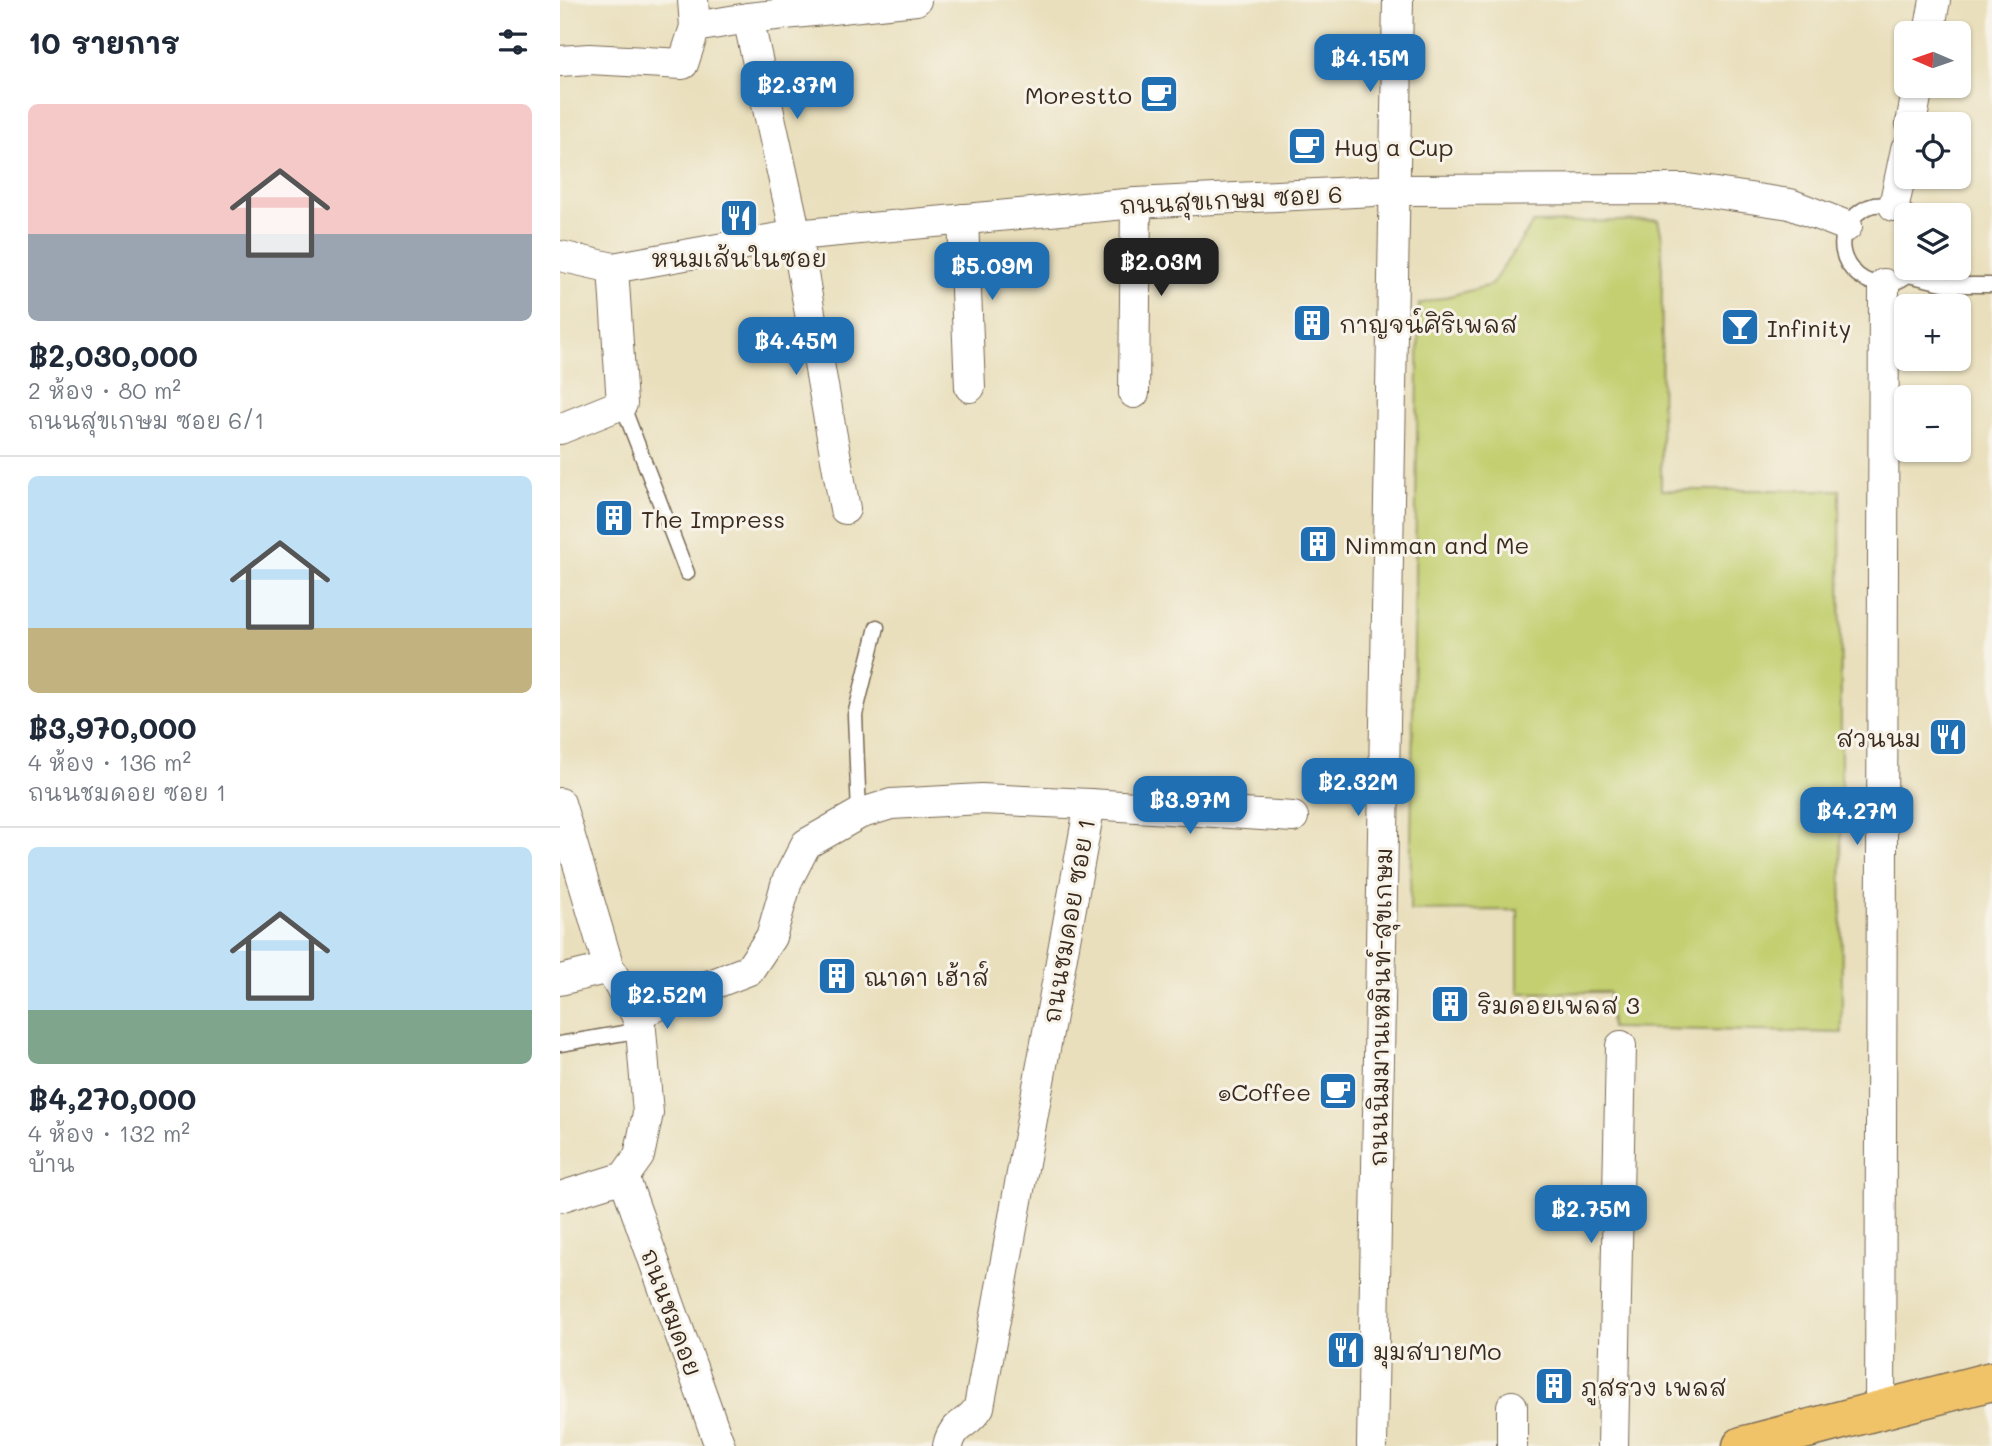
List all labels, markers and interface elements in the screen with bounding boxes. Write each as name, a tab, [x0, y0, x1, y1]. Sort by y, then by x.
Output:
north arrow	[1894, 21, 1970, 98]
map controls	[1894, 21, 1971, 462]
text: 10 รายการ	[28, 22, 180, 62]
icon: filters	[494, 23, 532, 61]
pin: ฿4.15M	[1313, 34, 1427, 94]
text: ฿4.15M	[1330, 42, 1410, 72]
pin: ฿2.37M	[740, 61, 854, 121]
text: ฿2.37M	[757, 69, 837, 99]
cafe icon: Morestto	[1138, 73, 1180, 115]
place label: Morestto	[1025, 79, 1132, 110]
button: locate	[1894, 112, 1971, 189]
cafe icon: Hug a Cup	[1286, 125, 1328, 167]
place label: Hug a Cup	[1334, 131, 1454, 162]
icon: home	[217, 150, 343, 276]
street label: ถนนสุขเกษม ซอย 6	[1119, 178, 1344, 223]
restaurant icon: หนมเส้นในซอย	[718, 197, 760, 239]
button: layers	[1894, 203, 1971, 280]
pin: ฿2.03M	[1104, 238, 1218, 298]
place label: หนมเส้นในซอย	[651, 242, 827, 273]
pin: ฿5.09M	[935, 243, 1049, 302]
text: ฿2.03M	[1120, 246, 1202, 276]
text: ฿5.09M	[950, 250, 1034, 280]
button: +	[1894, 294, 1971, 371]
building icon: กาญจน์ศิริเพลส	[1291, 302, 1333, 344]
bar icon: Infinity	[1719, 306, 1761, 348]
place label: กาญจน์ศิริเพลส	[1339, 307, 1517, 339]
place label: Infinity	[1767, 312, 1851, 343]
pin: ฿4.45M	[739, 318, 853, 377]
text: ฿4.45M	[754, 325, 838, 355]
text: ฿2,030,000	[28, 335, 198, 375]
text: 2 ห้อง · 80 m²	[28, 375, 181, 405]
button: −	[1894, 385, 1971, 462]
text: ถนนสุขเกษม ซอย 6/1	[28, 405, 265, 435]
building icon: The Impress	[593, 497, 635, 539]
place label: The Impress	[641, 503, 785, 534]
icon: home	[217, 522, 343, 648]
building icon: Nimman and Me	[1297, 523, 1339, 565]
place label: Nimman and Me	[1345, 529, 1529, 560]
text: ฿3,970,000	[28, 707, 197, 747]
restaurant icon: สวนนม	[1927, 716, 1969, 758]
place label: สวนนม	[1836, 722, 1921, 753]
text: 4 ห้อง · 136 m²	[28, 747, 191, 777]
pin: ฿2.32M	[1301, 758, 1415, 818]
text: ฿2.32M	[1318, 766, 1398, 796]
pin: ฿3.97M	[1133, 776, 1247, 836]
text: ถนนชมดอย ซอย 1	[28, 777, 226, 807]
text: ฿3.97M	[1149, 784, 1231, 814]
pin: ฿4.27M	[1800, 788, 1914, 847]
text: ฿4.27M	[1816, 795, 1898, 825]
street label: ถนนชมดอย ซอย 1	[1035, 816, 1101, 1026]
street label: ถนนนิมมานเหมินท์-สุขเกษม	[1361, 847, 1401, 1167]
icon: home	[217, 893, 343, 1019]
building icon: ณาดา เฮ้าส์	[816, 955, 858, 997]
place label: ณาดา เฮ้าส์	[864, 960, 989, 992]
pin: ฿2.52M	[610, 972, 724, 1031]
text: ฿2.52M	[627, 979, 707, 1009]
building icon: ริมดอยเพลส 3	[1429, 983, 1471, 1025]
place label: ริมดอยเพลส 3	[1477, 989, 1640, 1020]
cafe icon: ๑Coffee	[1317, 1070, 1359, 1112]
place label: ๑Coffee	[1218, 1076, 1311, 1107]
text: ฿4,270,000	[28, 1078, 196, 1118]
text: 4 ห้อง · 132 m²	[28, 1118, 190, 1148]
text: บ้าน	[28, 1148, 75, 1178]
pin: ฿2.75M	[1534, 1186, 1648, 1245]
text: ฿2.75M	[1551, 1193, 1631, 1223]
street label: ถนนชมดอย	[635, 1244, 709, 1380]
restaurant icon: มุมสบายMo	[1325, 1329, 1367, 1371]
place label: มุมสบายMo	[1373, 1335, 1502, 1369]
building icon: ภูสรวง เพลส	[1533, 1365, 1575, 1407]
place label: ภูสรวง เพลส	[1581, 1371, 1726, 1406]

